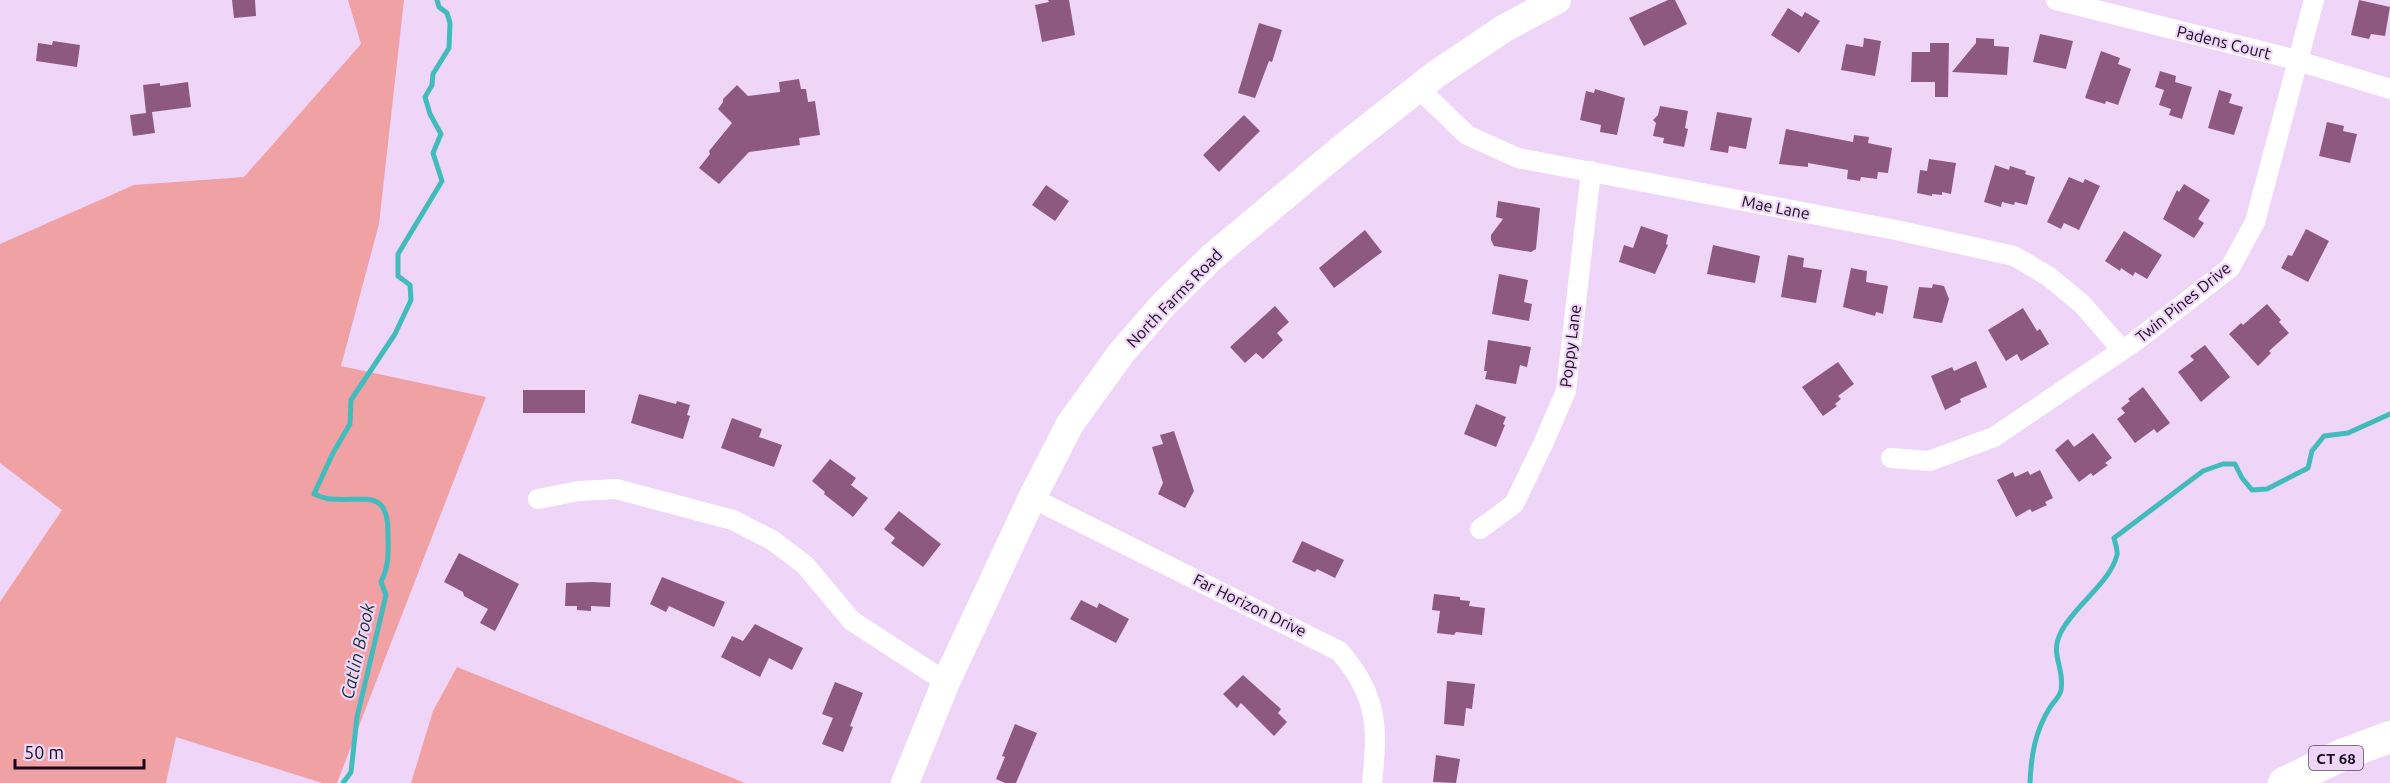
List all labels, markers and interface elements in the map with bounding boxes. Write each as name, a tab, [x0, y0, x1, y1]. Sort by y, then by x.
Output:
street label: Padens Court	[2175, 22, 2274, 63]
street label: Mae Lane	[1740, 192, 1812, 222]
street label: North Farms Road	[1123, 245, 1225, 351]
street label: Twin Pines Drive	[2132, 258, 2234, 346]
street label: Poppy Lane	[1556, 304, 1584, 388]
street label: Far Horizon Drive	[1191, 570, 1309, 640]
water label: Catlin Brook	[336, 600, 378, 701]
scale bar	[15, 732, 144, 770]
text: 50 m	[24, 742, 64, 762]
road number: CT 68	[2309, 746, 2363, 770]

